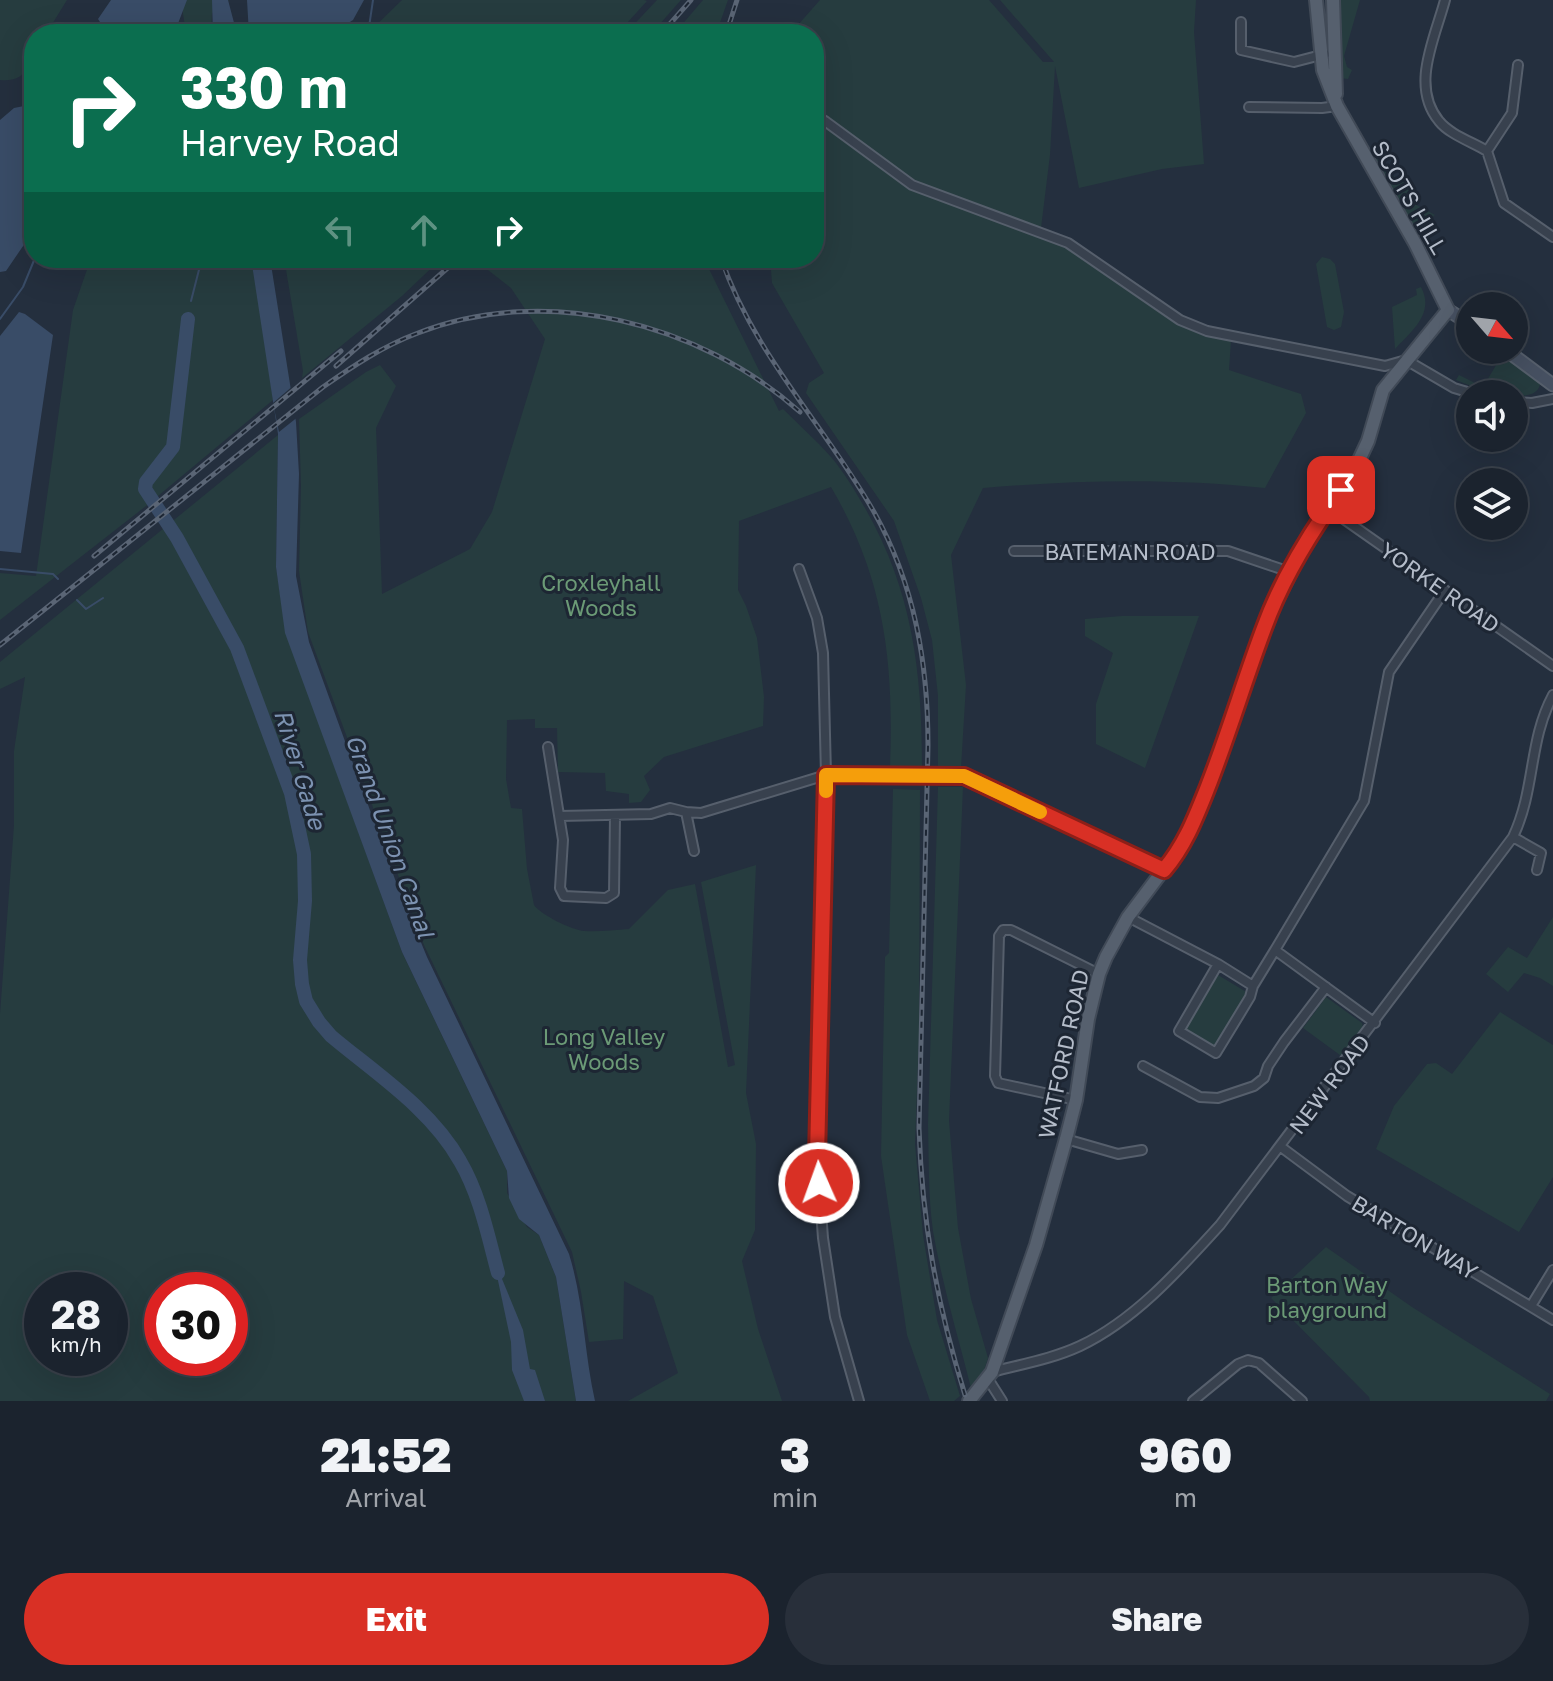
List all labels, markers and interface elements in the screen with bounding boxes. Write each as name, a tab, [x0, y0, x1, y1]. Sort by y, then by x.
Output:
text: 330 m	[180, 53, 348, 120]
icon: right	[48, 56, 152, 160]
text: Harvey Road	[180, 121, 400, 164]
street label: SCOTS HILL	[1367, 135, 1454, 259]
icon: left	[318, 208, 362, 252]
icon: ahead	[402, 208, 446, 252]
icon: right	[486, 208, 530, 252]
north arrow	[1456, 292, 1528, 364]
map controls	[1456, 292, 1528, 540]
button: sound	[1456, 380, 1528, 452]
pin	[1307, 456, 1375, 524]
icon: arrive	[1319, 468, 1363, 512]
button: layers	[1456, 468, 1528, 540]
street label: YORKE ROAD	[1375, 536, 1505, 638]
street label: BATEMAN ROAD	[1044, 538, 1216, 565]
park label: Croxleyhall Woods	[541, 569, 661, 621]
water label: River Gade	[269, 705, 334, 835]
water label: Grand Union Canal	[341, 730, 442, 943]
street label: WATFORD ROAD	[1032, 967, 1094, 1141]
park label: Long Valley Woods	[543, 1023, 665, 1075]
street label: NEW ROAD	[1283, 1029, 1375, 1139]
position arrow	[777, 1141, 861, 1225]
street label: BARTON WAY	[1347, 1189, 1483, 1285]
park label: Barton Way playground	[1266, 1271, 1388, 1323]
speed limit sign: 30	[144, 1272, 248, 1376]
text: 28	[51, 1290, 101, 1338]
text: km/h	[51, 1332, 101, 1356]
text: 21:52	[320, 1425, 451, 1483]
text: 3	[780, 1425, 810, 1483]
text: 960	[1138, 1425, 1232, 1483]
text: Arrival	[345, 1482, 427, 1513]
text: min	[772, 1482, 818, 1513]
text: m	[1174, 1482, 1197, 1513]
button: Exit	[24, 1573, 769, 1665]
button: Share	[785, 1573, 1529, 1665]

